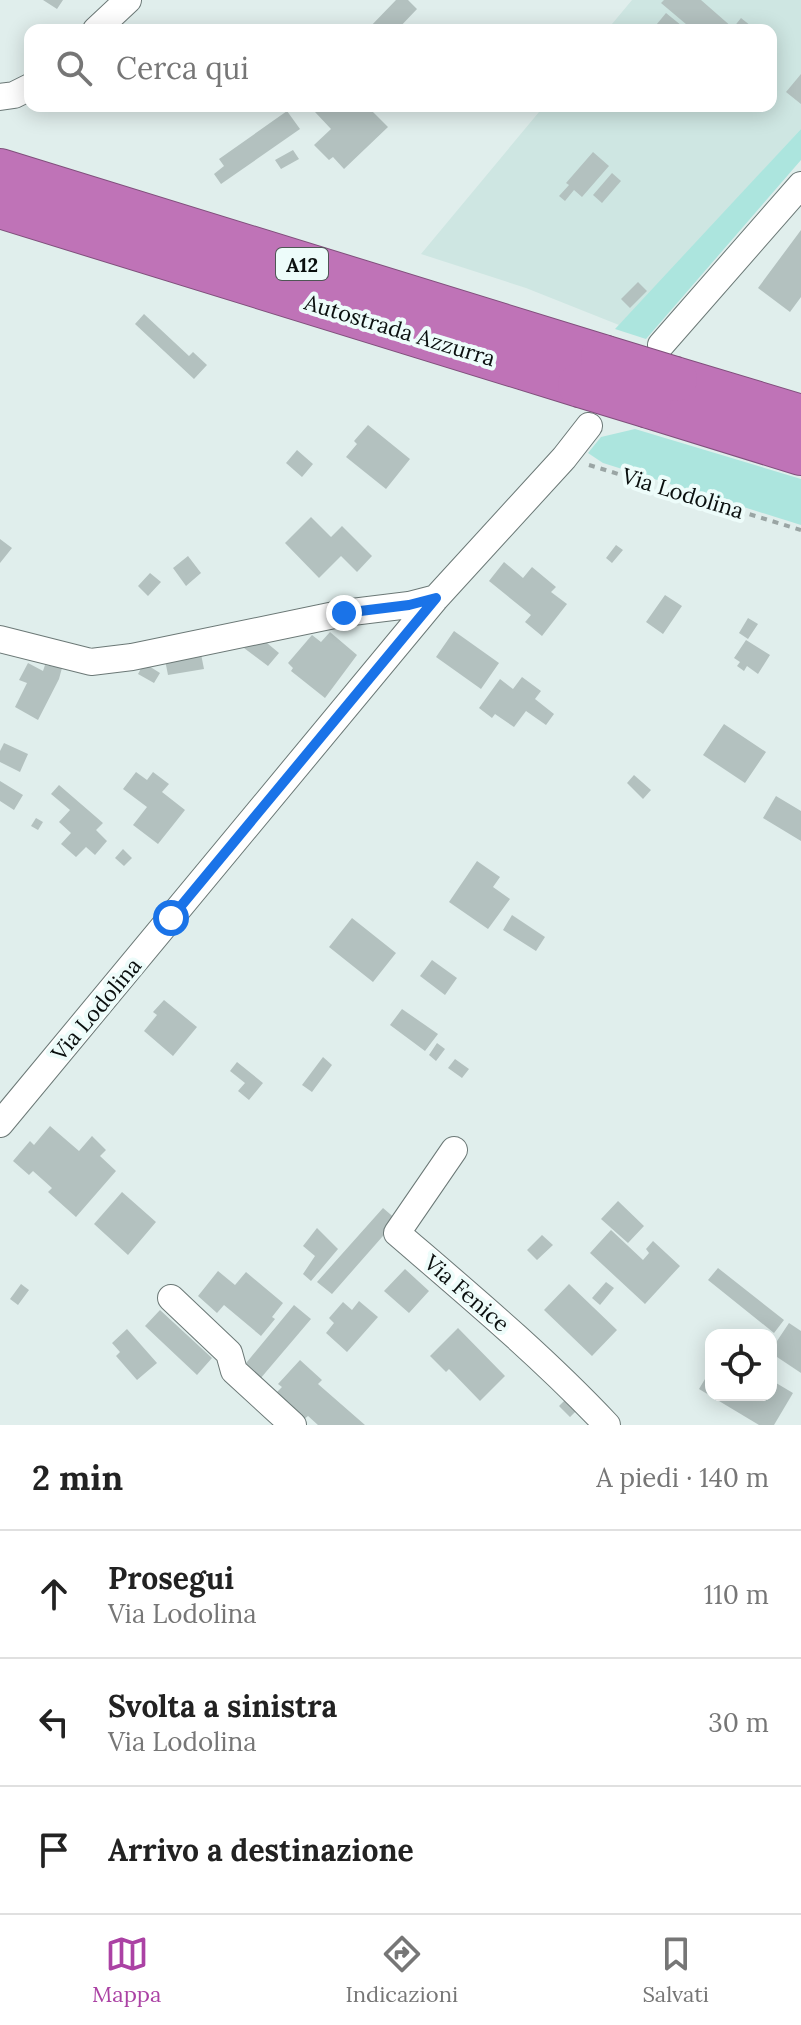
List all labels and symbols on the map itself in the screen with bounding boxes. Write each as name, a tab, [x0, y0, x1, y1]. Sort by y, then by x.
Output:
road number: A12	[276, 248, 328, 280]
street label: Autostrada Azzurra	[300, 287, 499, 372]
street label: Via Lodolina	[618, 461, 747, 525]
route end	[326, 595, 362, 631]
route start	[153, 900, 189, 936]
street label: Via Lodolina	[44, 952, 147, 1067]
street label: Via Fenice	[418, 1248, 516, 1338]

